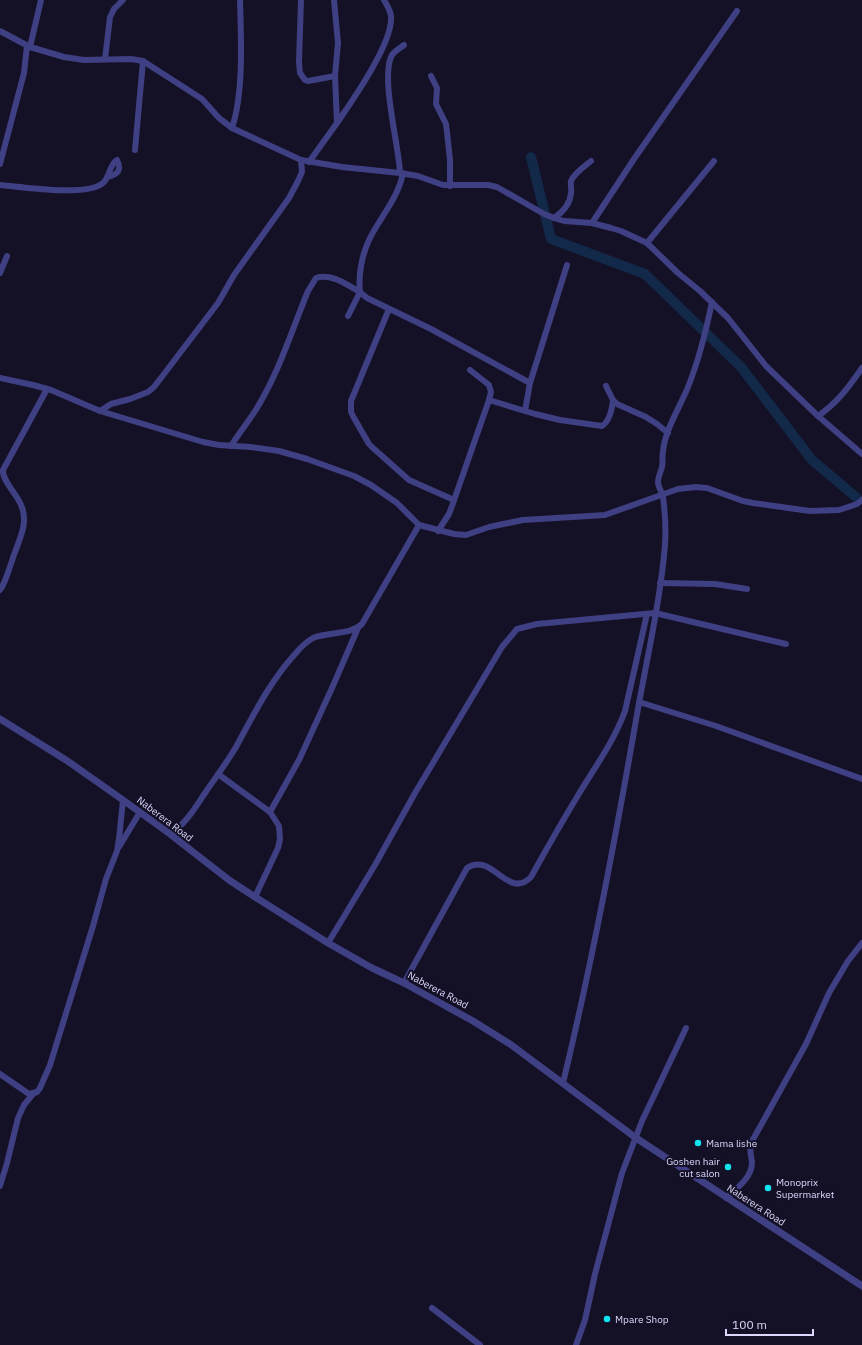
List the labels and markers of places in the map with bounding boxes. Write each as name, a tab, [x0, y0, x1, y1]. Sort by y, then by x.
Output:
place label: Mama lishe	[706, 1137, 758, 1150]
marker: Mama lishe	[693, 1138, 703, 1148]
place label: Goshen hair cut salon	[666, 1155, 720, 1180]
marker: Goshen hair cut salon	[723, 1162, 733, 1172]
place label: Monoprix Supermarket	[776, 1176, 835, 1201]
marker: Monoprix Supermarket	[763, 1183, 773, 1193]
place label: Mpare Shop	[615, 1313, 669, 1326]
marker: Mpare Shop	[602, 1314, 612, 1324]

